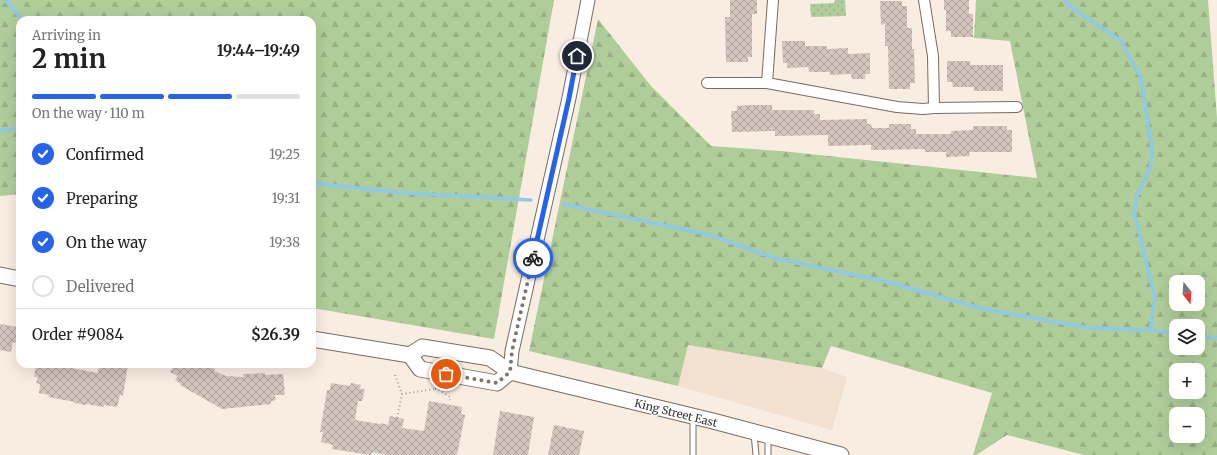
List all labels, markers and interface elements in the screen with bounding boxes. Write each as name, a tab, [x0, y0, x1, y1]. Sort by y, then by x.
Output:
text: Arriving in	[32, 27, 101, 44]
pin	[560, 39, 594, 73]
text: 19:44–19:49	[217, 41, 300, 60]
text: 2 min	[32, 42, 106, 75]
icon: home	[566, 45, 588, 67]
text: On the way · 110 m	[32, 105, 145, 122]
icon: check	[32, 143, 54, 165]
text: Confirmed	[66, 145, 144, 164]
text: 19:25	[269, 146, 300, 163]
icon: check	[32, 187, 54, 209]
text: Preparing	[66, 189, 138, 208]
text: 19:31	[272, 190, 300, 207]
icon: check	[32, 231, 54, 253]
text: On the way	[66, 233, 147, 252]
text: 19:38	[269, 234, 300, 251]
courier	[513, 238, 553, 278]
icon: bike	[522, 247, 544, 269]
north arrow	[1169, 275, 1205, 311]
map controls	[1169, 275, 1205, 443]
text: Delivered	[66, 277, 134, 296]
button: layers	[1169, 319, 1205, 355]
text: Order #9084	[32, 325, 124, 344]
text: $26.39	[251, 325, 300, 344]
pin	[429, 357, 463, 391]
icon: bag	[435, 363, 457, 385]
button: +	[1169, 363, 1205, 399]
street label: King Street East	[633, 396, 720, 430]
button: −	[1169, 407, 1205, 443]

